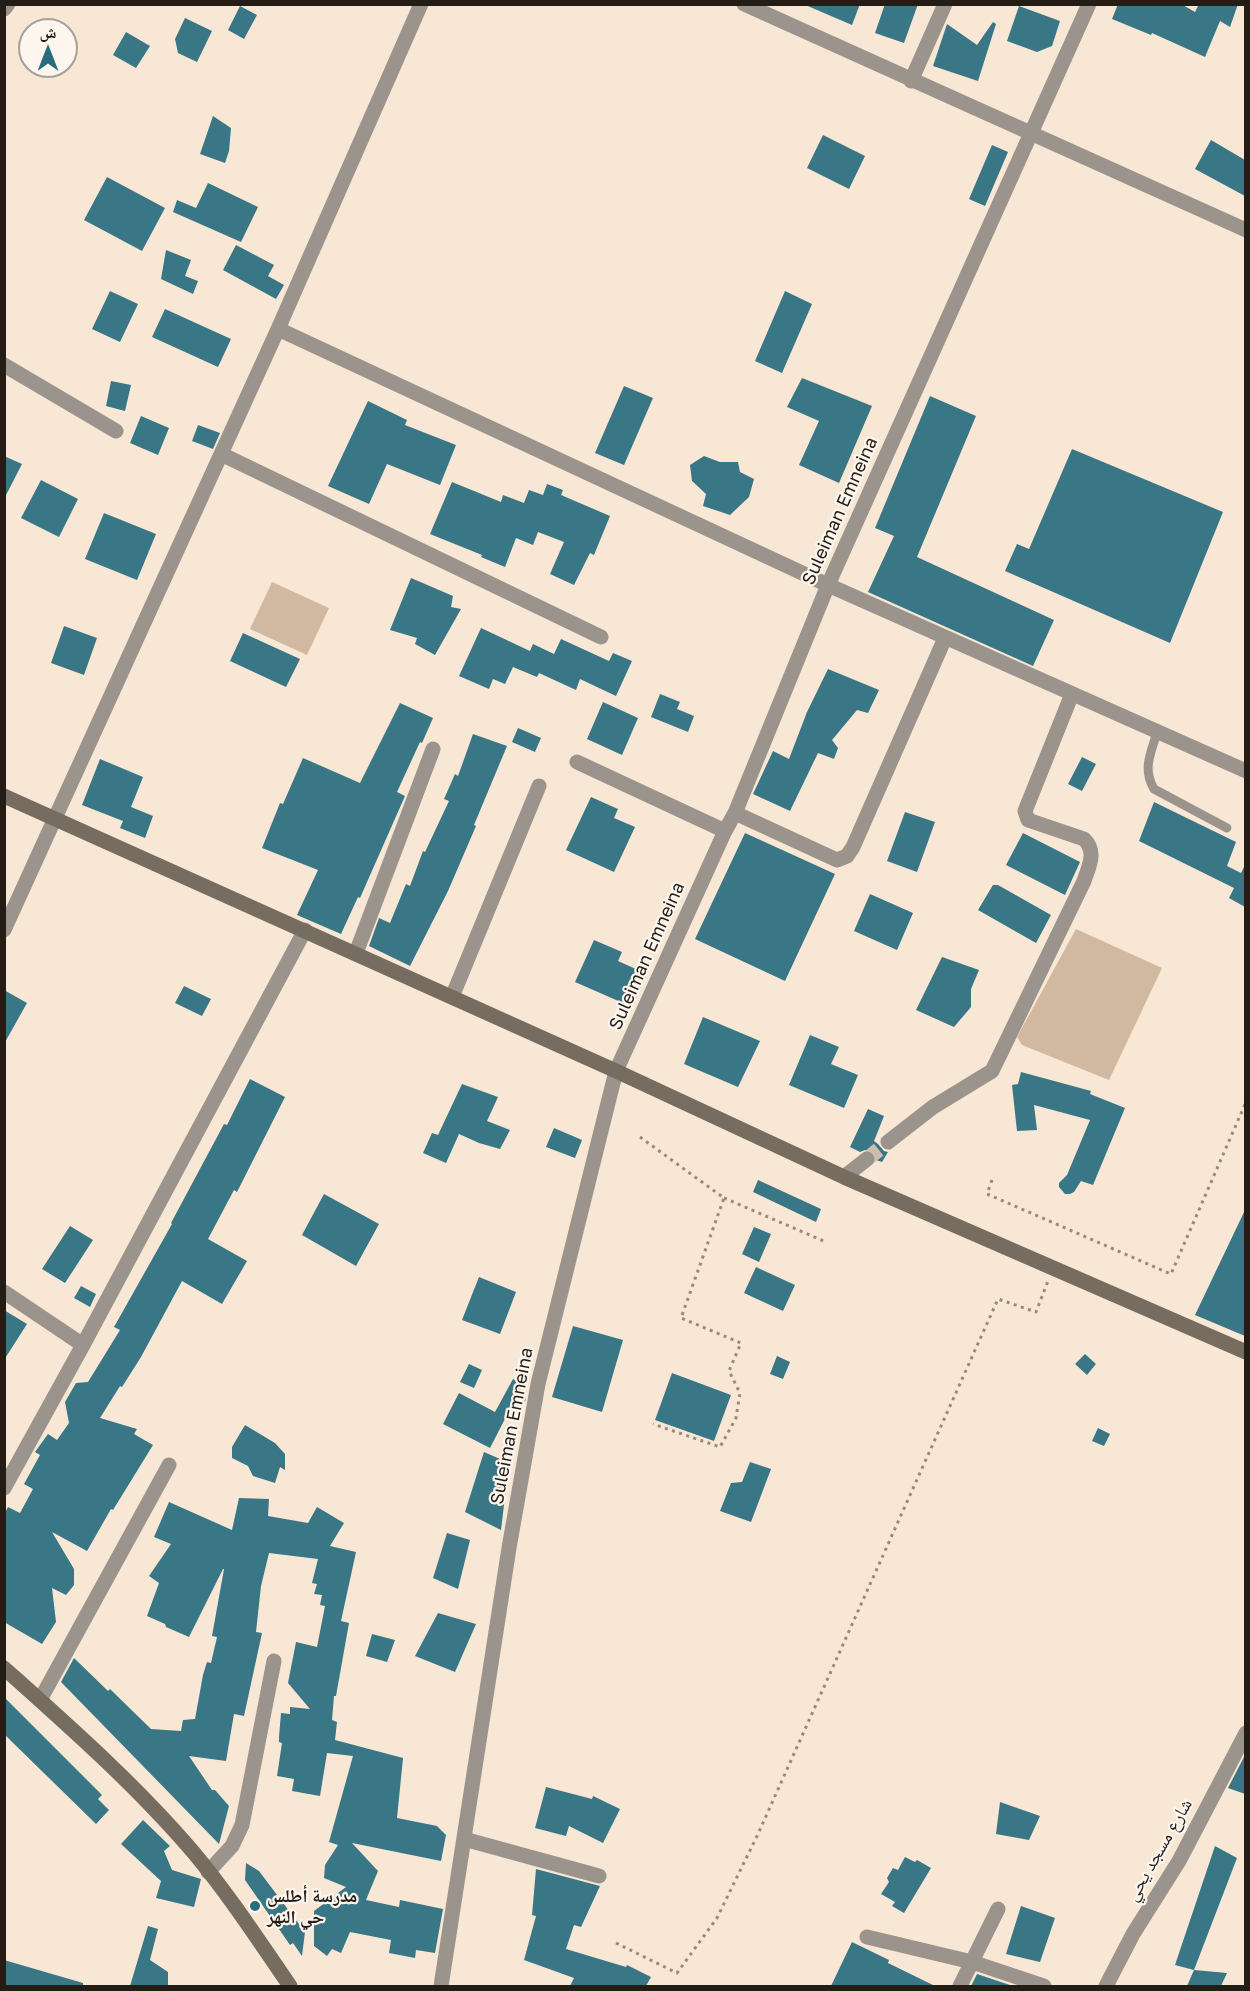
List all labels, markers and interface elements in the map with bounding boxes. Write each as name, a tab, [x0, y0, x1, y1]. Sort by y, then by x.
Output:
north arrow	[18, 18, 78, 78]
text: ش	[40, 22, 56, 42]
street label: Suleiman Emneina	[798, 434, 882, 588]
street label: Suleiman Emneina	[605, 879, 689, 1033]
street label: Suleiman Emneina	[486, 1346, 538, 1506]
street label: شارع مسجد يحي	[1121, 1795, 1197, 1905]
place label: مدرسة أطلس حي النهر	[267, 1885, 357, 1928]
marker: مدرسة أطلس حي النهر	[248, 1899, 262, 1913]

